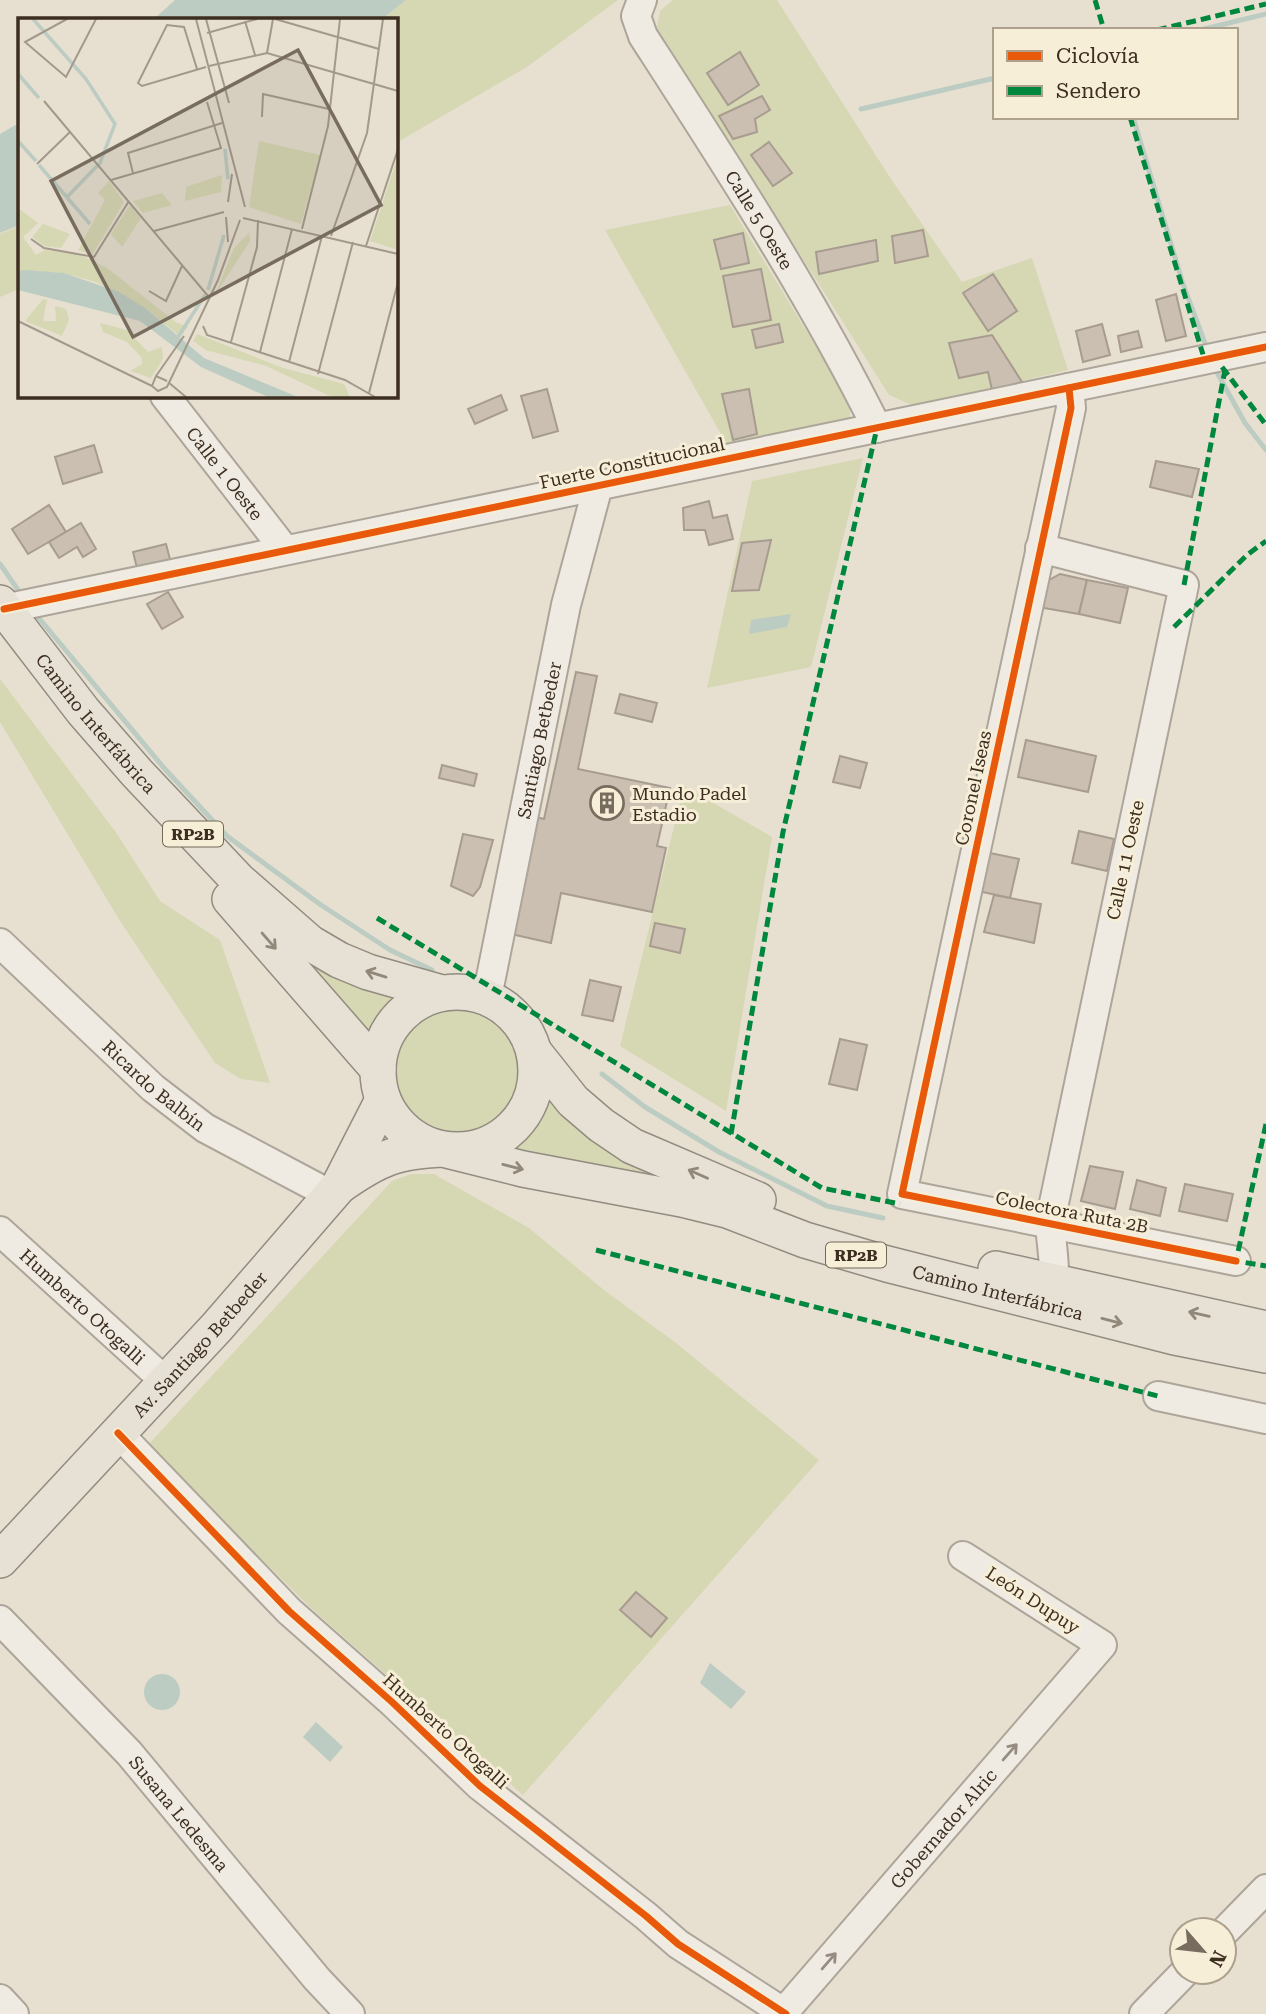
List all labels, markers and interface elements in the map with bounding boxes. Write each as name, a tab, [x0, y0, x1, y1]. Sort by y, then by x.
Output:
inset map	[18, 18, 397, 397]
legend	[993, 28, 1238, 119]
text: Ciclovía	[1056, 44, 1140, 68]
text: Sendero	[1056, 79, 1141, 103]
street label: Calle 5 Oeste	[721, 166, 798, 273]
street label: Calle 1 Oeste	[182, 423, 268, 524]
street label: Fuerte Constitucional	[537, 433, 727, 493]
street label: Camino Interfábrica	[32, 649, 161, 797]
street label: Santiago Betbeder	[513, 660, 565, 820]
street label: Coronel Iseas	[951, 729, 995, 847]
place label: Mundo Padel Estadio	[632, 783, 747, 825]
building icon: Mundo Padel Estadio	[588, 784, 626, 822]
street label: Calle 11 Oeste	[1102, 798, 1148, 922]
road number: RP2B	[163, 821, 223, 846]
one-way arrow	[261, 932, 277, 950]
one-way arrow	[366, 967, 388, 980]
street label: Ricardo Balbín	[98, 1036, 210, 1135]
one-way arrow	[502, 1161, 524, 1174]
one-way arrow	[688, 1167, 710, 1180]
street label: Colectora Ruta 2B	[994, 1187, 1150, 1237]
road number: RP2B	[826, 1242, 886, 1268]
street label: Humberto Otogalli	[16, 1244, 150, 1369]
street label: Camino Interfábrica	[910, 1260, 1086, 1324]
street label: Av. Santiago Betbeder	[128, 1267, 271, 1421]
one-way arrow	[1188, 1307, 1211, 1321]
one-way arrow	[1100, 1315, 1123, 1328]
street label: León Dupuy	[982, 1562, 1084, 1638]
street label: Humberto Otogalli	[379, 1669, 513, 1793]
one-way arrow	[1002, 1744, 1018, 1762]
street label: Susana Ledesma	[125, 1751, 234, 1876]
street label: Gobernador Alric	[885, 1764, 1001, 1893]
north arrow	[1168, 1916, 1238, 1986]
text: N	[1204, 1947, 1231, 1971]
one-way arrow	[820, 1953, 837, 1970]

